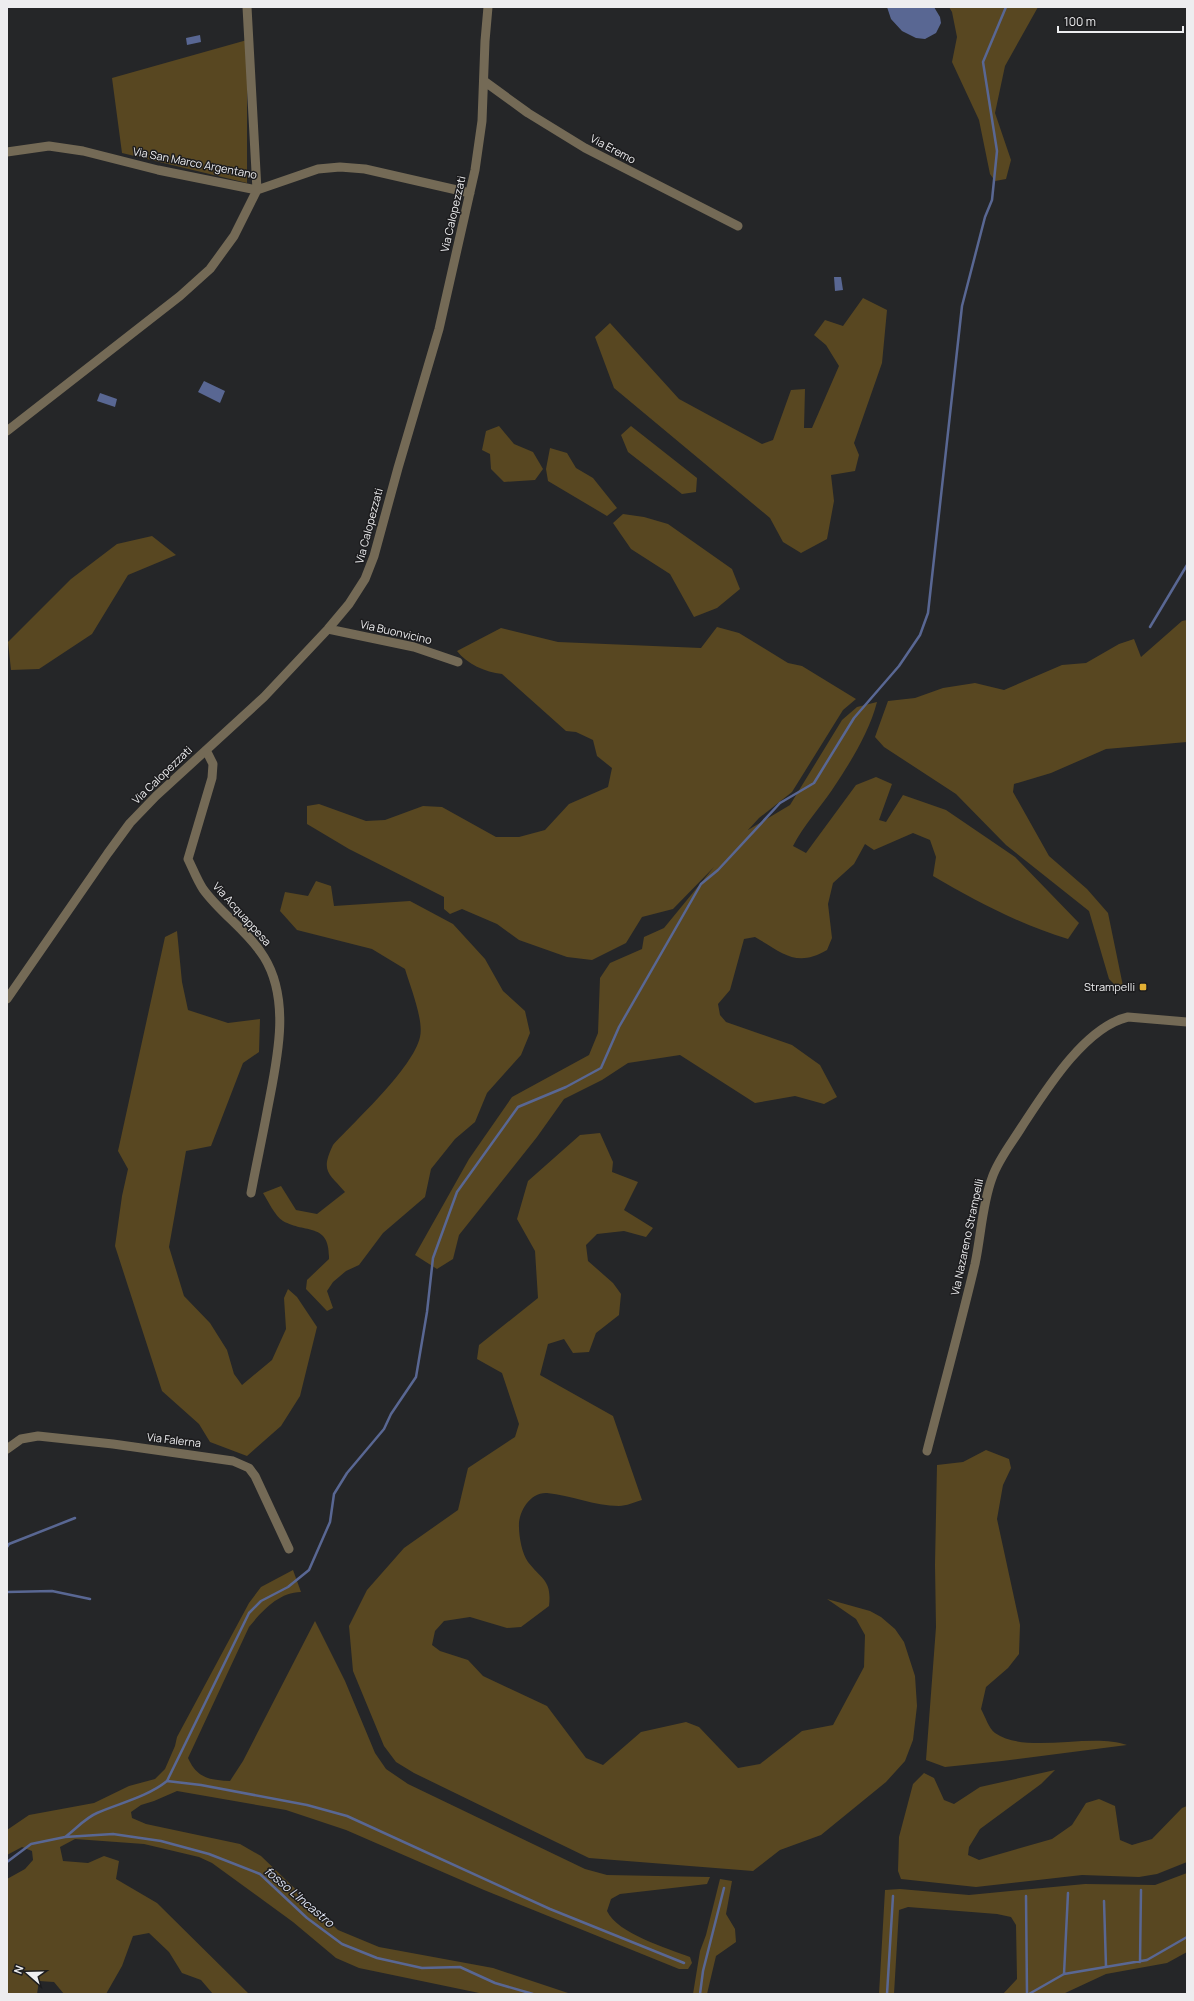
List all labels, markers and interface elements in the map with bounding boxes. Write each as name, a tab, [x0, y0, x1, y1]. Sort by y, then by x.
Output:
scale bar	[1058, 8, 1183, 34]
text: 100 m	[1064, 13, 1096, 30]
street label: Via Eremo	[588, 130, 639, 167]
street label: Via San Marco Argentano	[132, 143, 259, 182]
street label: Via Calopezzati	[436, 174, 469, 253]
street label: Via Calopezzati	[351, 486, 386, 565]
street label: Via Buonvicino	[359, 616, 434, 647]
street label: Via Calopezzati	[128, 742, 195, 807]
street label: Via Acquappesa	[210, 879, 275, 949]
place label: Strampelli	[1084, 979, 1135, 994]
marker: Strampelli	[1138, 982, 1148, 992]
street label: Via Nazareno Strampelli	[947, 1177, 986, 1297]
street label: Via Falerna	[146, 1429, 202, 1450]
water label: fosso L'Incastro	[261, 1862, 338, 1931]
north arrow	[8, 1953, 48, 1993]
text: N	[10, 1963, 27, 1976]

